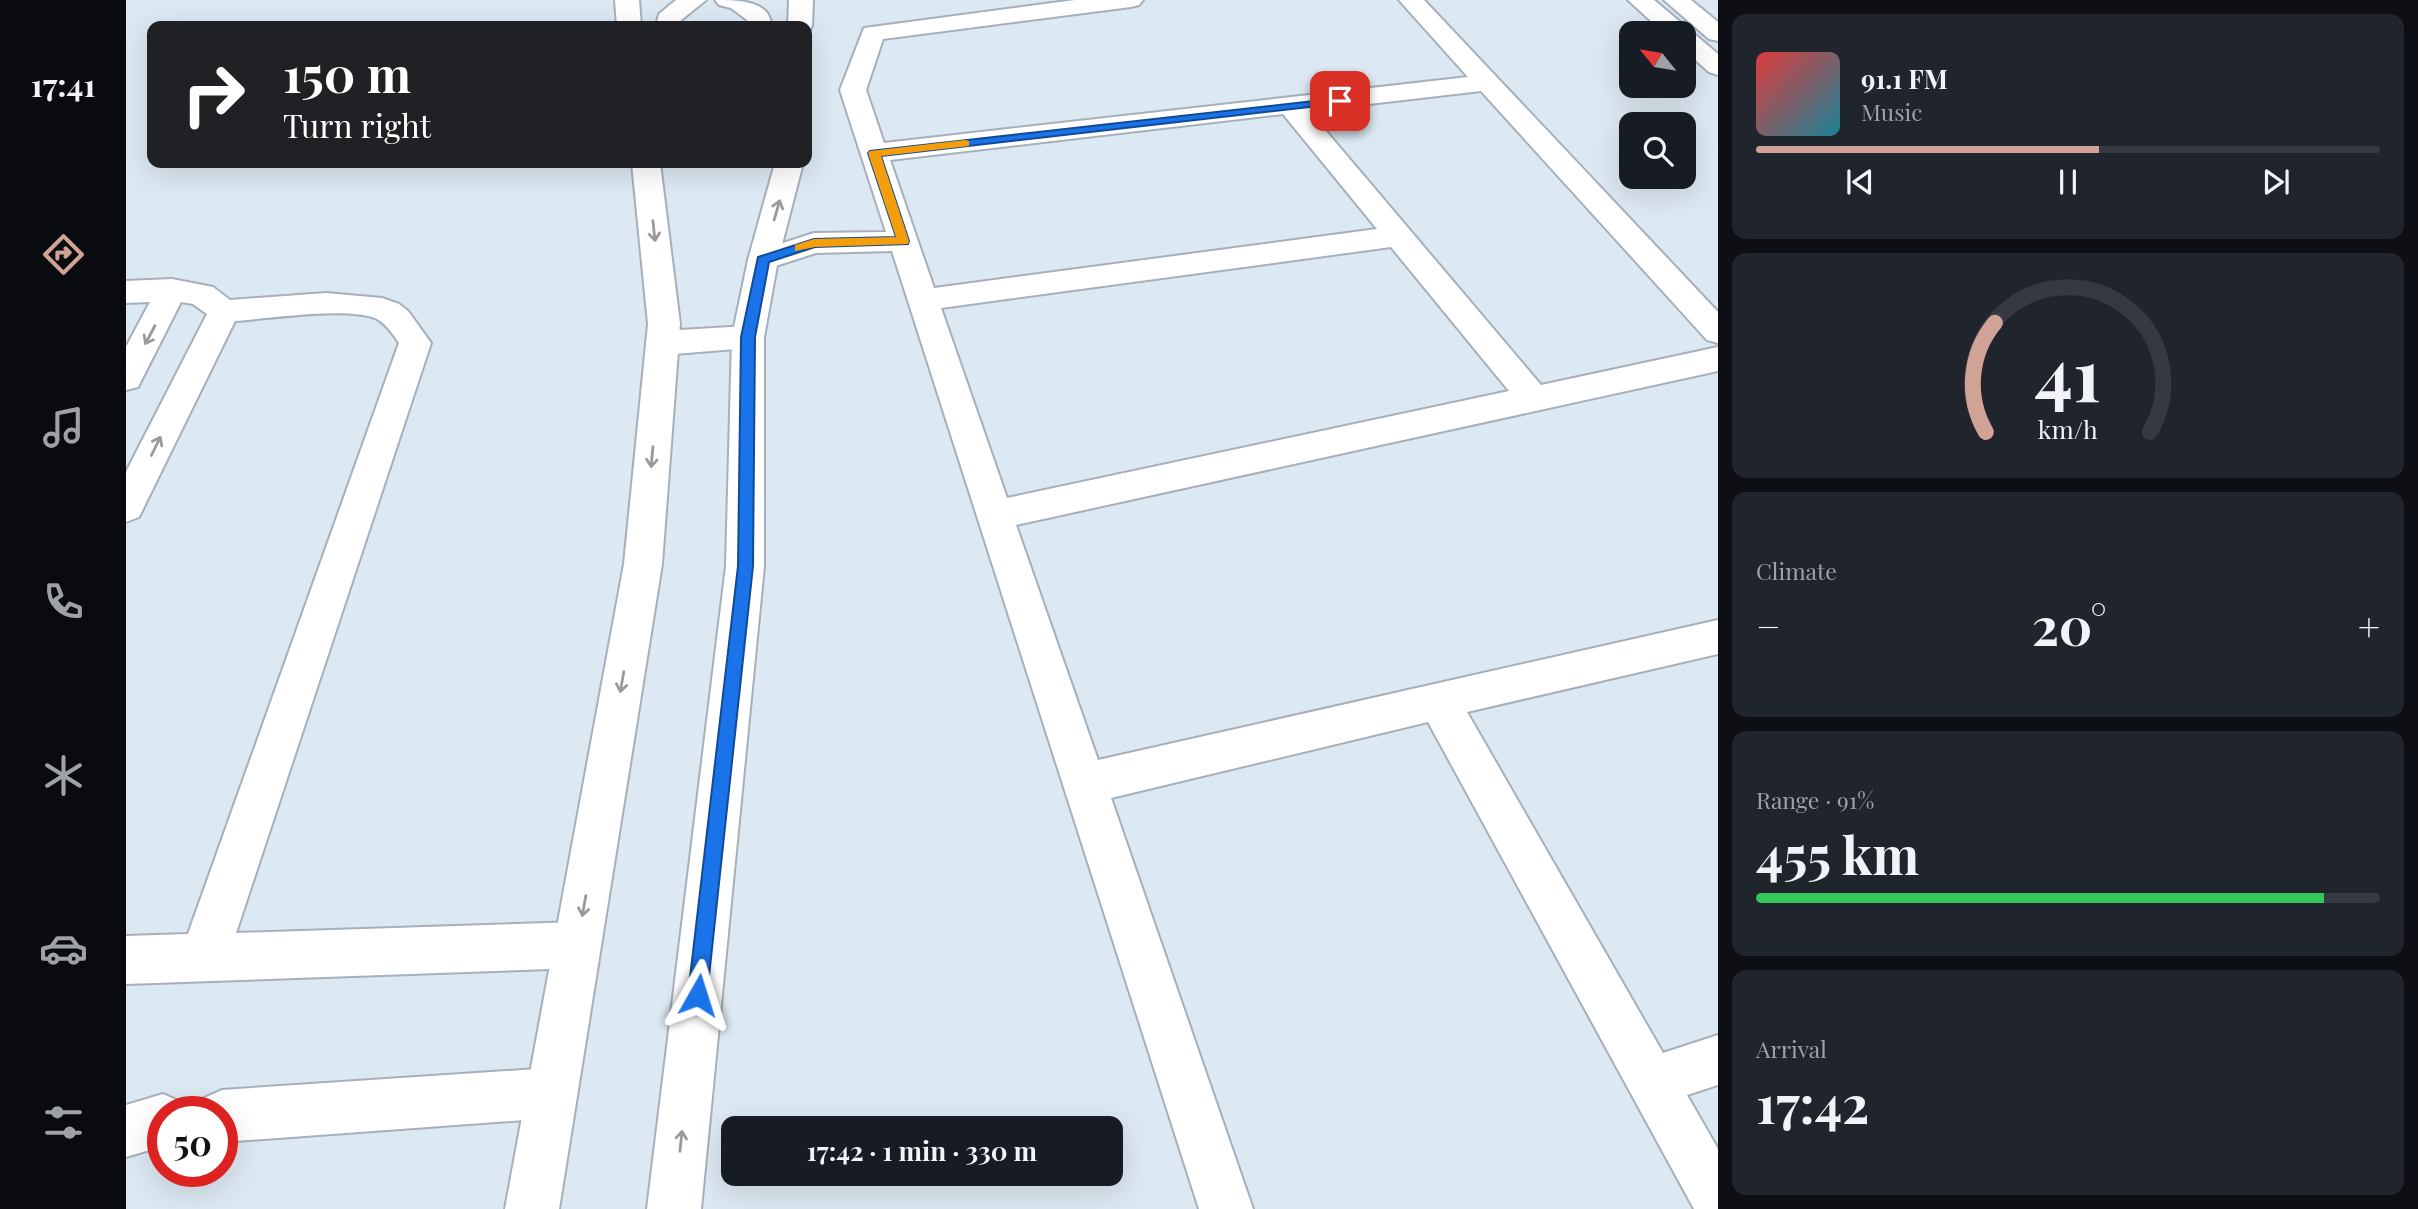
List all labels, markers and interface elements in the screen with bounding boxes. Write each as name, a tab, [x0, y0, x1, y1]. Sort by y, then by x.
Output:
north arrow	[1619, 21, 1696, 98]
map controls	[1619, 21, 1696, 189]
text: 150 m	[283, 40, 411, 105]
icon: right	[168, 49, 259, 140]
text: 91.1 FM	[1861, 61, 1948, 96]
text: 17:41	[30, 62, 96, 105]
pin	[1310, 71, 1370, 131]
icon: arrive	[1321, 82, 1359, 120]
text: Music	[1861, 96, 1922, 127]
text: Turn right	[283, 103, 431, 146]
button: search	[1619, 112, 1696, 189]
icon: previous	[1841, 163, 1879, 201]
icon: pause	[2049, 163, 2087, 201]
icon: next	[2257, 163, 2295, 201]
one-way arrow	[771, 199, 784, 222]
one-way arrow	[648, 219, 661, 241]
icon: directions	[39, 230, 88, 279]
text: 41	[2035, 323, 2101, 420]
one-way arrow	[143, 324, 157, 344]
icon: music	[39, 403, 88, 452]
text: km/h	[2038, 411, 2098, 444]
one-way arrow	[150, 436, 164, 457]
one-way arrow	[645, 445, 658, 468]
text: Climate	[1756, 555, 1837, 586]
icon: phone	[39, 577, 88, 626]
text: 20°	[2032, 590, 2107, 659]
text: −	[1756, 600, 1781, 651]
text: +	[2358, 600, 2380, 651]
one-way arrow	[615, 670, 628, 693]
icon: climate	[39, 751, 88, 800]
text: Range · 91%	[1756, 784, 1874, 815]
text: 455 km	[1756, 819, 1919, 888]
one-way arrow	[577, 895, 590, 917]
icon: car	[39, 924, 88, 973]
position arrow	[661, 958, 735, 1032]
text: Arrival	[1756, 1033, 1827, 1064]
text: 17:42	[1756, 1068, 1869, 1137]
speed limit sign: 50	[147, 1096, 238, 1187]
icon: filters	[39, 1098, 88, 1147]
one-way arrow	[675, 1130, 688, 1153]
text: 17:42 · 1 min · 330 m	[807, 1133, 1037, 1168]

